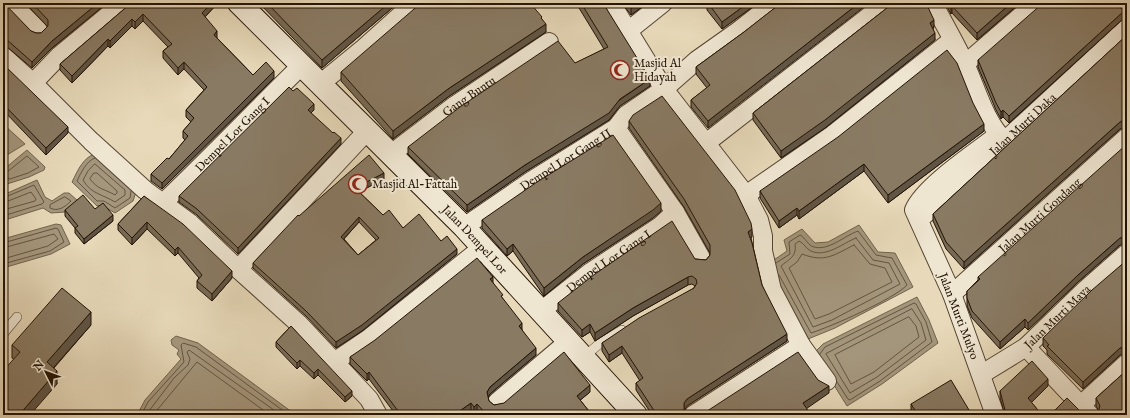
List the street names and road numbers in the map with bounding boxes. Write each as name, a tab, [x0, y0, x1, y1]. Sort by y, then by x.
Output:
street label: Gang Buntu	[440, 73, 499, 120]
street label: Jalan Murti Daka	[985, 90, 1060, 161]
street label: Dempel Lor Gang I	[192, 94, 273, 175]
street label: Dempel Lor Gang II	[517, 126, 614, 194]
street label: Jalan Murti Gondang	[994, 174, 1085, 259]
street label: Jalan Dempel Lor	[436, 201, 511, 278]
street label: Dempel Lor Gang I	[563, 227, 654, 296]
street label: Jalan Murti Mulyo	[933, 269, 982, 362]
street label: Jalan Murti Maya	[1020, 281, 1094, 355]

